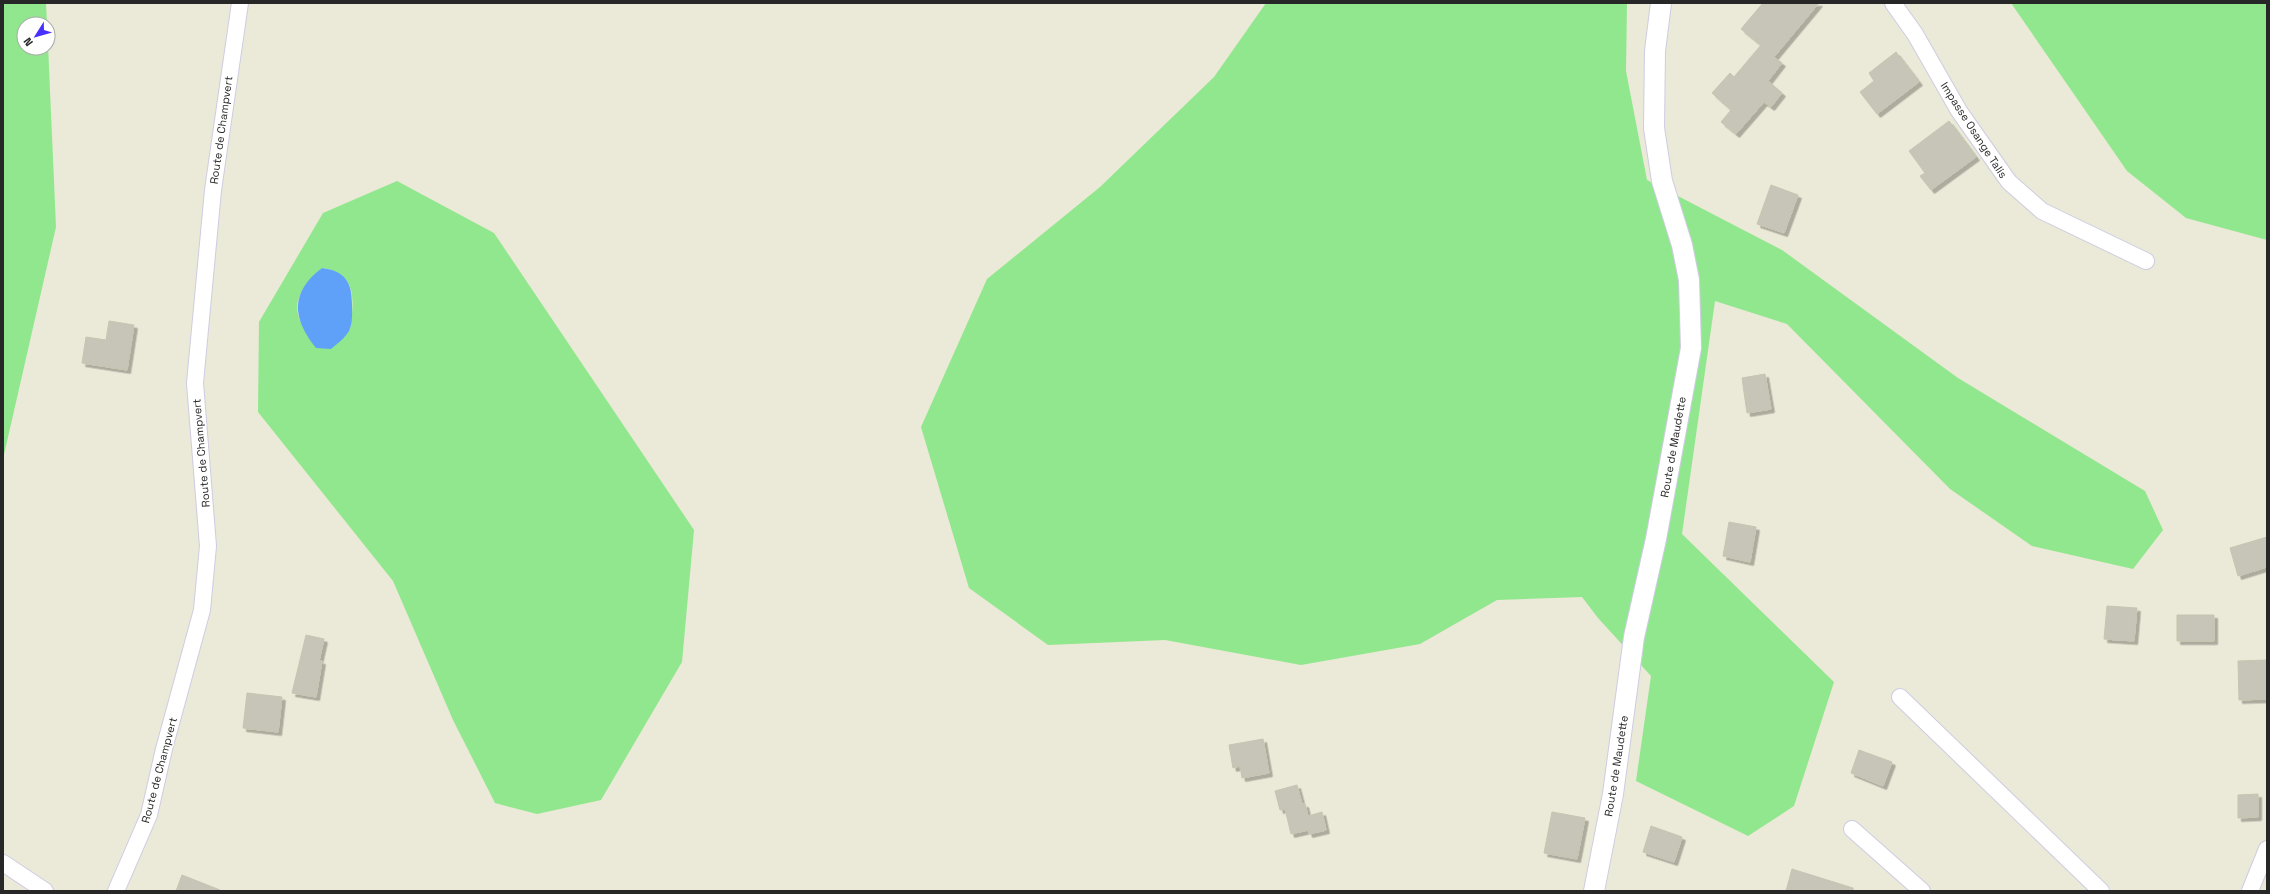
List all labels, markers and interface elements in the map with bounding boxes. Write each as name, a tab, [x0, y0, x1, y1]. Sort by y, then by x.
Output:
north arrow	[16, 16, 56, 56]
text: N	[20, 35, 36, 49]
street label: Route de Champvert	[206, 75, 236, 185]
street label: Impasse Osange Talis	[1938, 79, 2010, 181]
street label: Route de Maudette	[1657, 395, 1689, 499]
street label: Route de Champvert	[189, 398, 213, 508]
street label: Route de Maudette	[1601, 714, 1631, 818]
street label: Route de Champvert	[138, 716, 180, 824]

